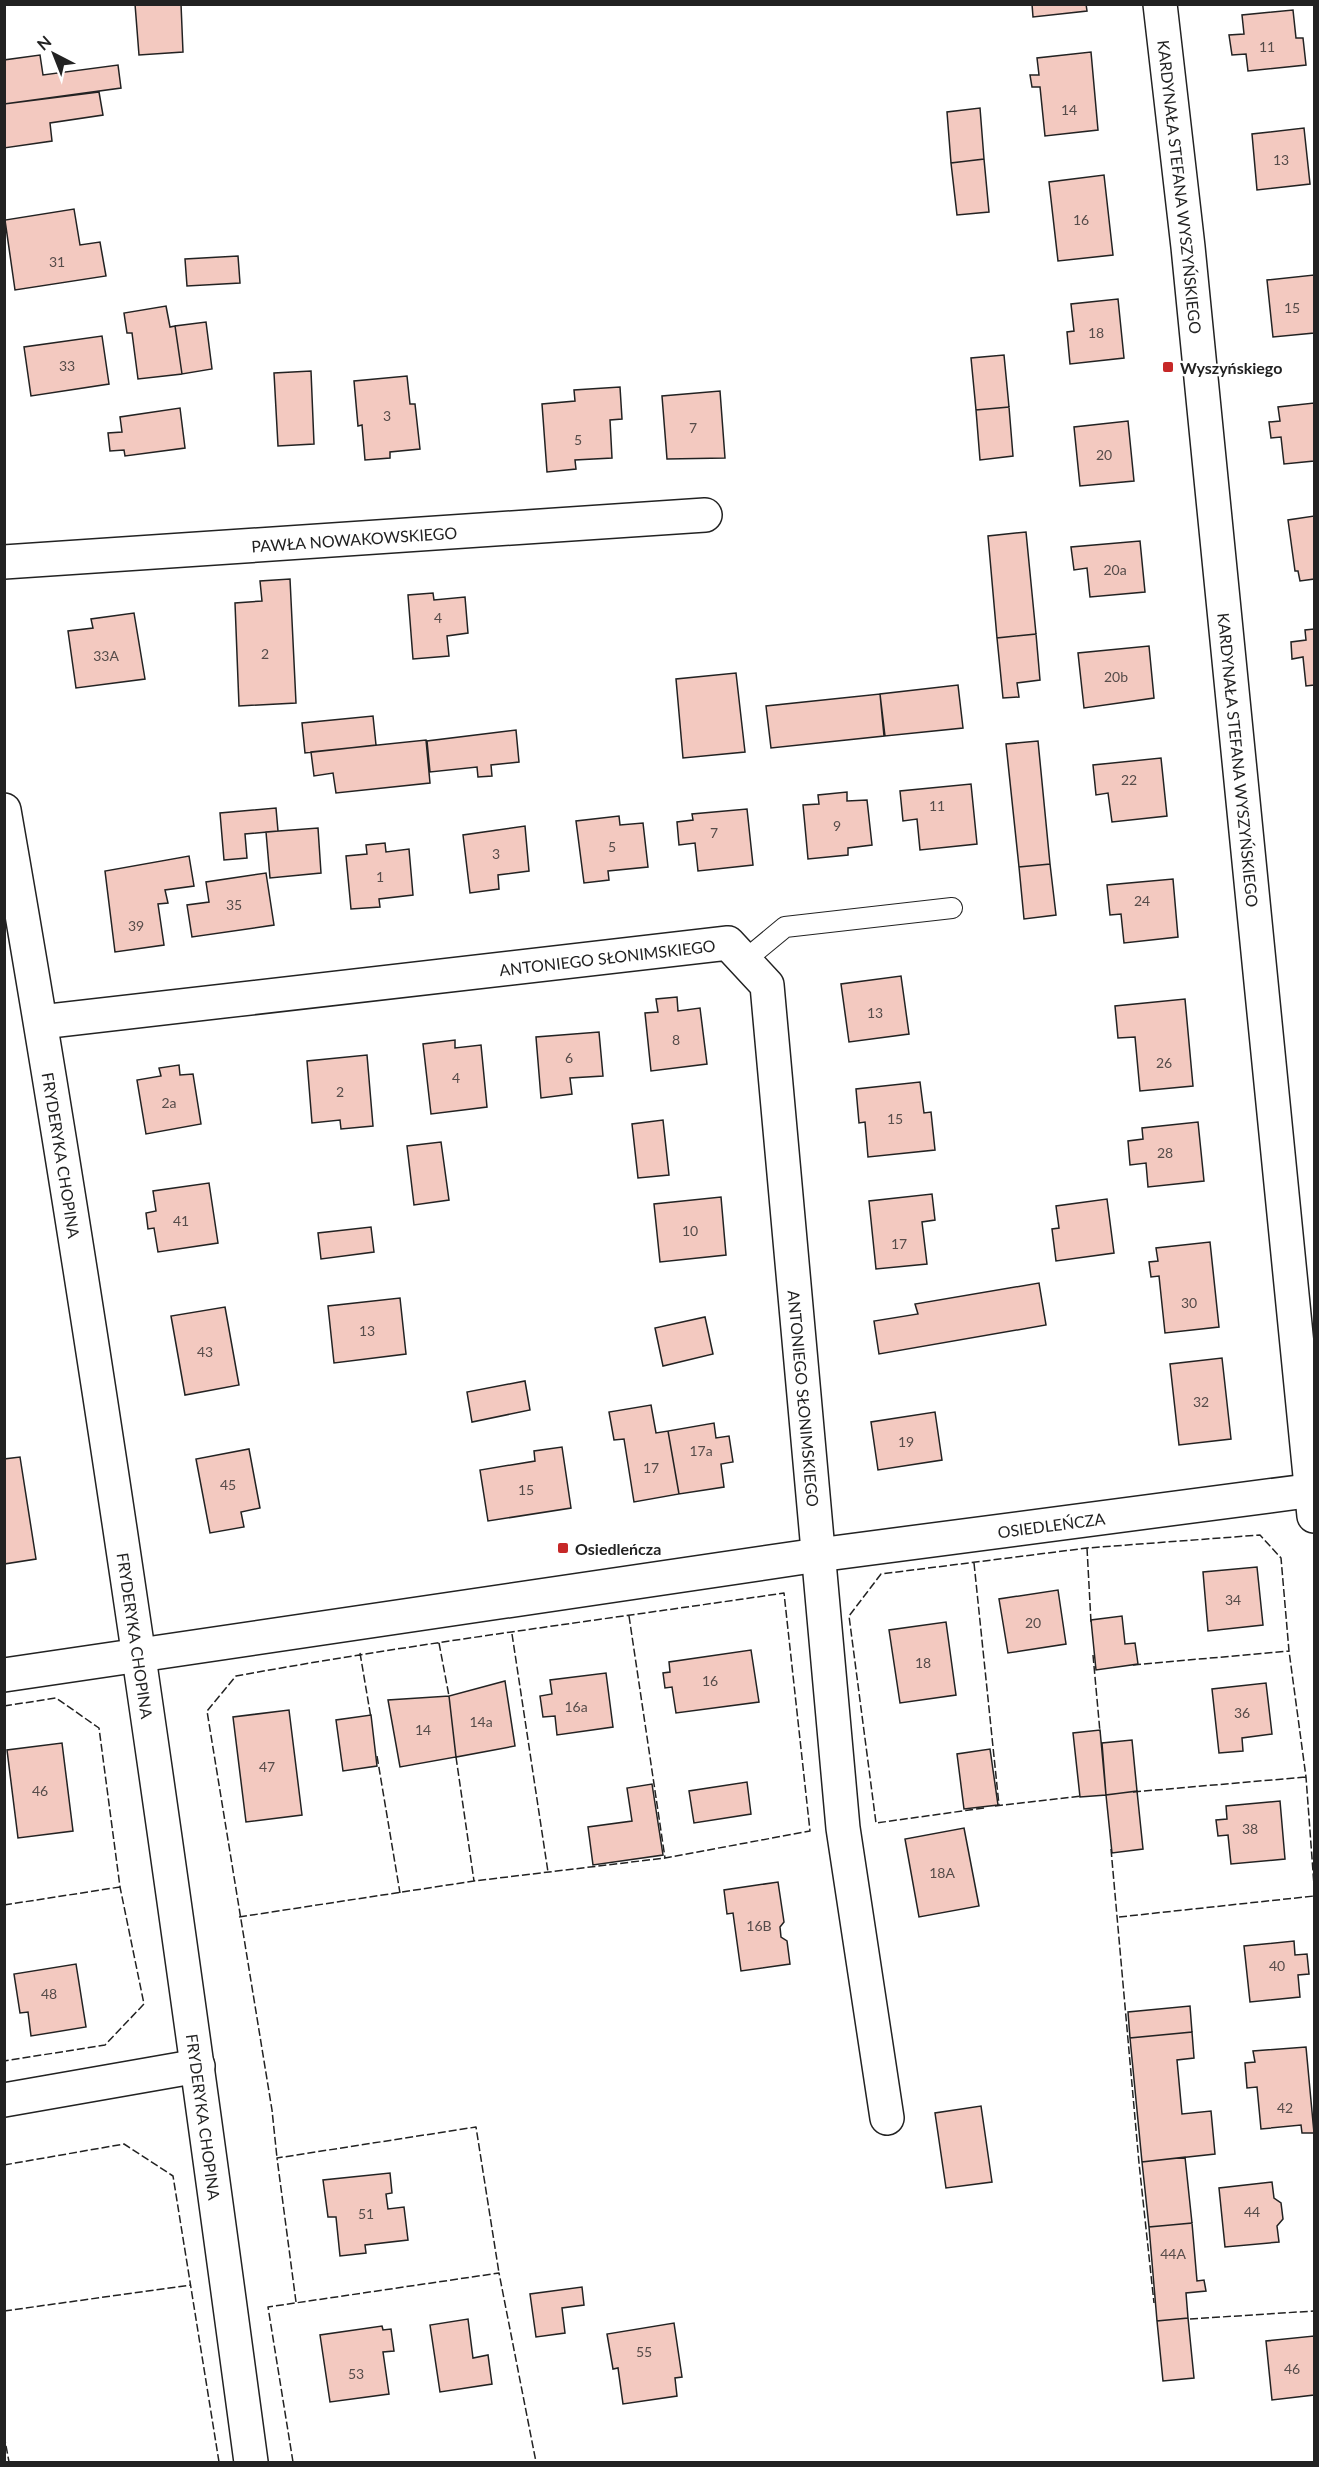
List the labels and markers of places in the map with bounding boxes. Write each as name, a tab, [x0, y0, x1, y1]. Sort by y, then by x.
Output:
place label: Wyszyńskiego	[1180, 358, 1282, 377]
marker: Wyszyńskiego	[1161, 360, 1175, 374]
place label: Osiedleńcza	[575, 1539, 661, 1558]
marker: Osiedleńcza	[556, 1541, 570, 1555]

